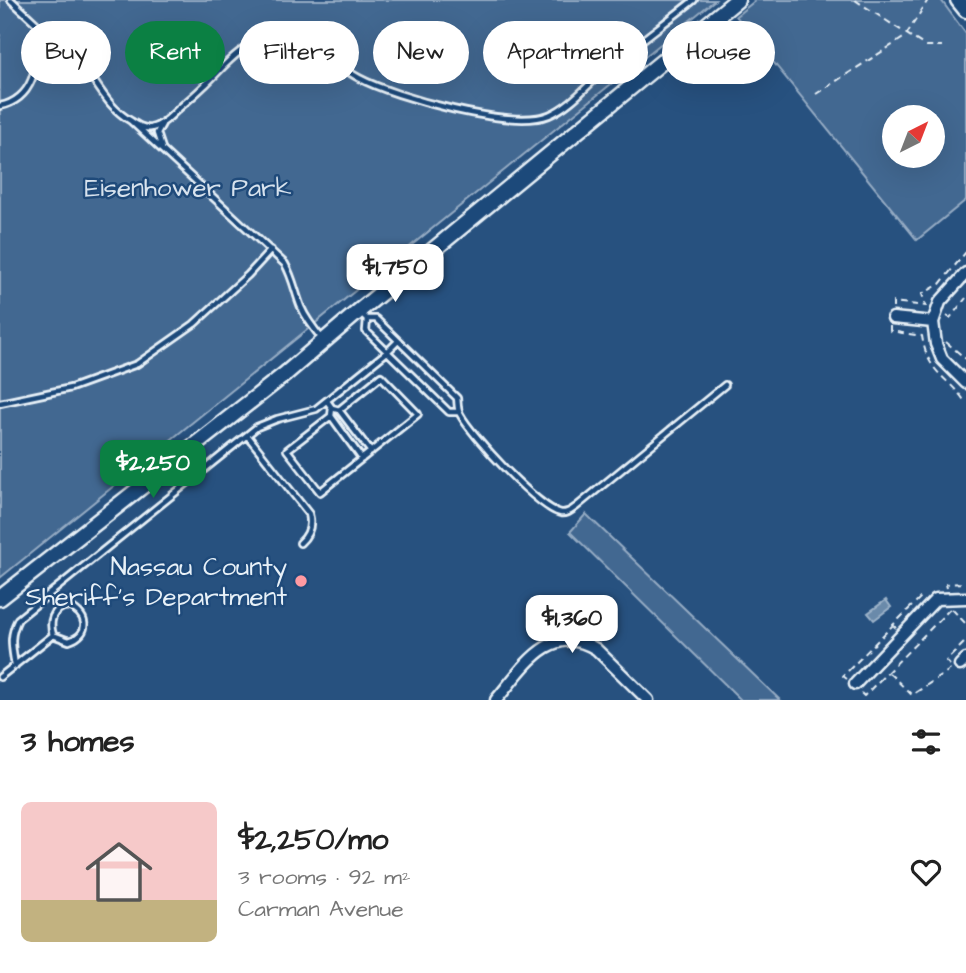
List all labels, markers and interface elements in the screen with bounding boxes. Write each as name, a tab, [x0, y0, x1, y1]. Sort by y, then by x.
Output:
chip: Buy	[21, 21, 111, 84]
chip: Rent	[125, 21, 225, 84]
chip: Filters	[239, 21, 359, 84]
chip: New	[373, 21, 469, 84]
chip: Apartment	[483, 21, 648, 84]
chip: House	[662, 21, 775, 84]
north arrow	[882, 105, 945, 168]
map controls	[882, 105, 945, 168]
park label: Eisenhower Park	[85, 170, 291, 206]
pin: $1,750	[338, 244, 452, 304]
text: $1,750	[363, 251, 427, 283]
pin: $2,250	[96, 440, 210, 500]
text: $2,250	[116, 447, 190, 479]
place label: Nassau County Sheriff's Department	[25, 549, 287, 615]
marker: Nassau County Sheriff's Department	[293, 573, 309, 589]
pin: $1,360	[515, 596, 629, 655]
text: $1,360	[542, 602, 602, 634]
text: 3 homes	[21, 721, 135, 763]
icon: filters	[907, 723, 945, 761]
text: $2,250/mo	[238, 819, 388, 861]
icon: home	[77, 830, 161, 914]
icon: heart	[907, 853, 945, 891]
text: 3 rooms · 92 m²	[238, 861, 411, 893]
text: Carman Avenue	[238, 893, 404, 925]

